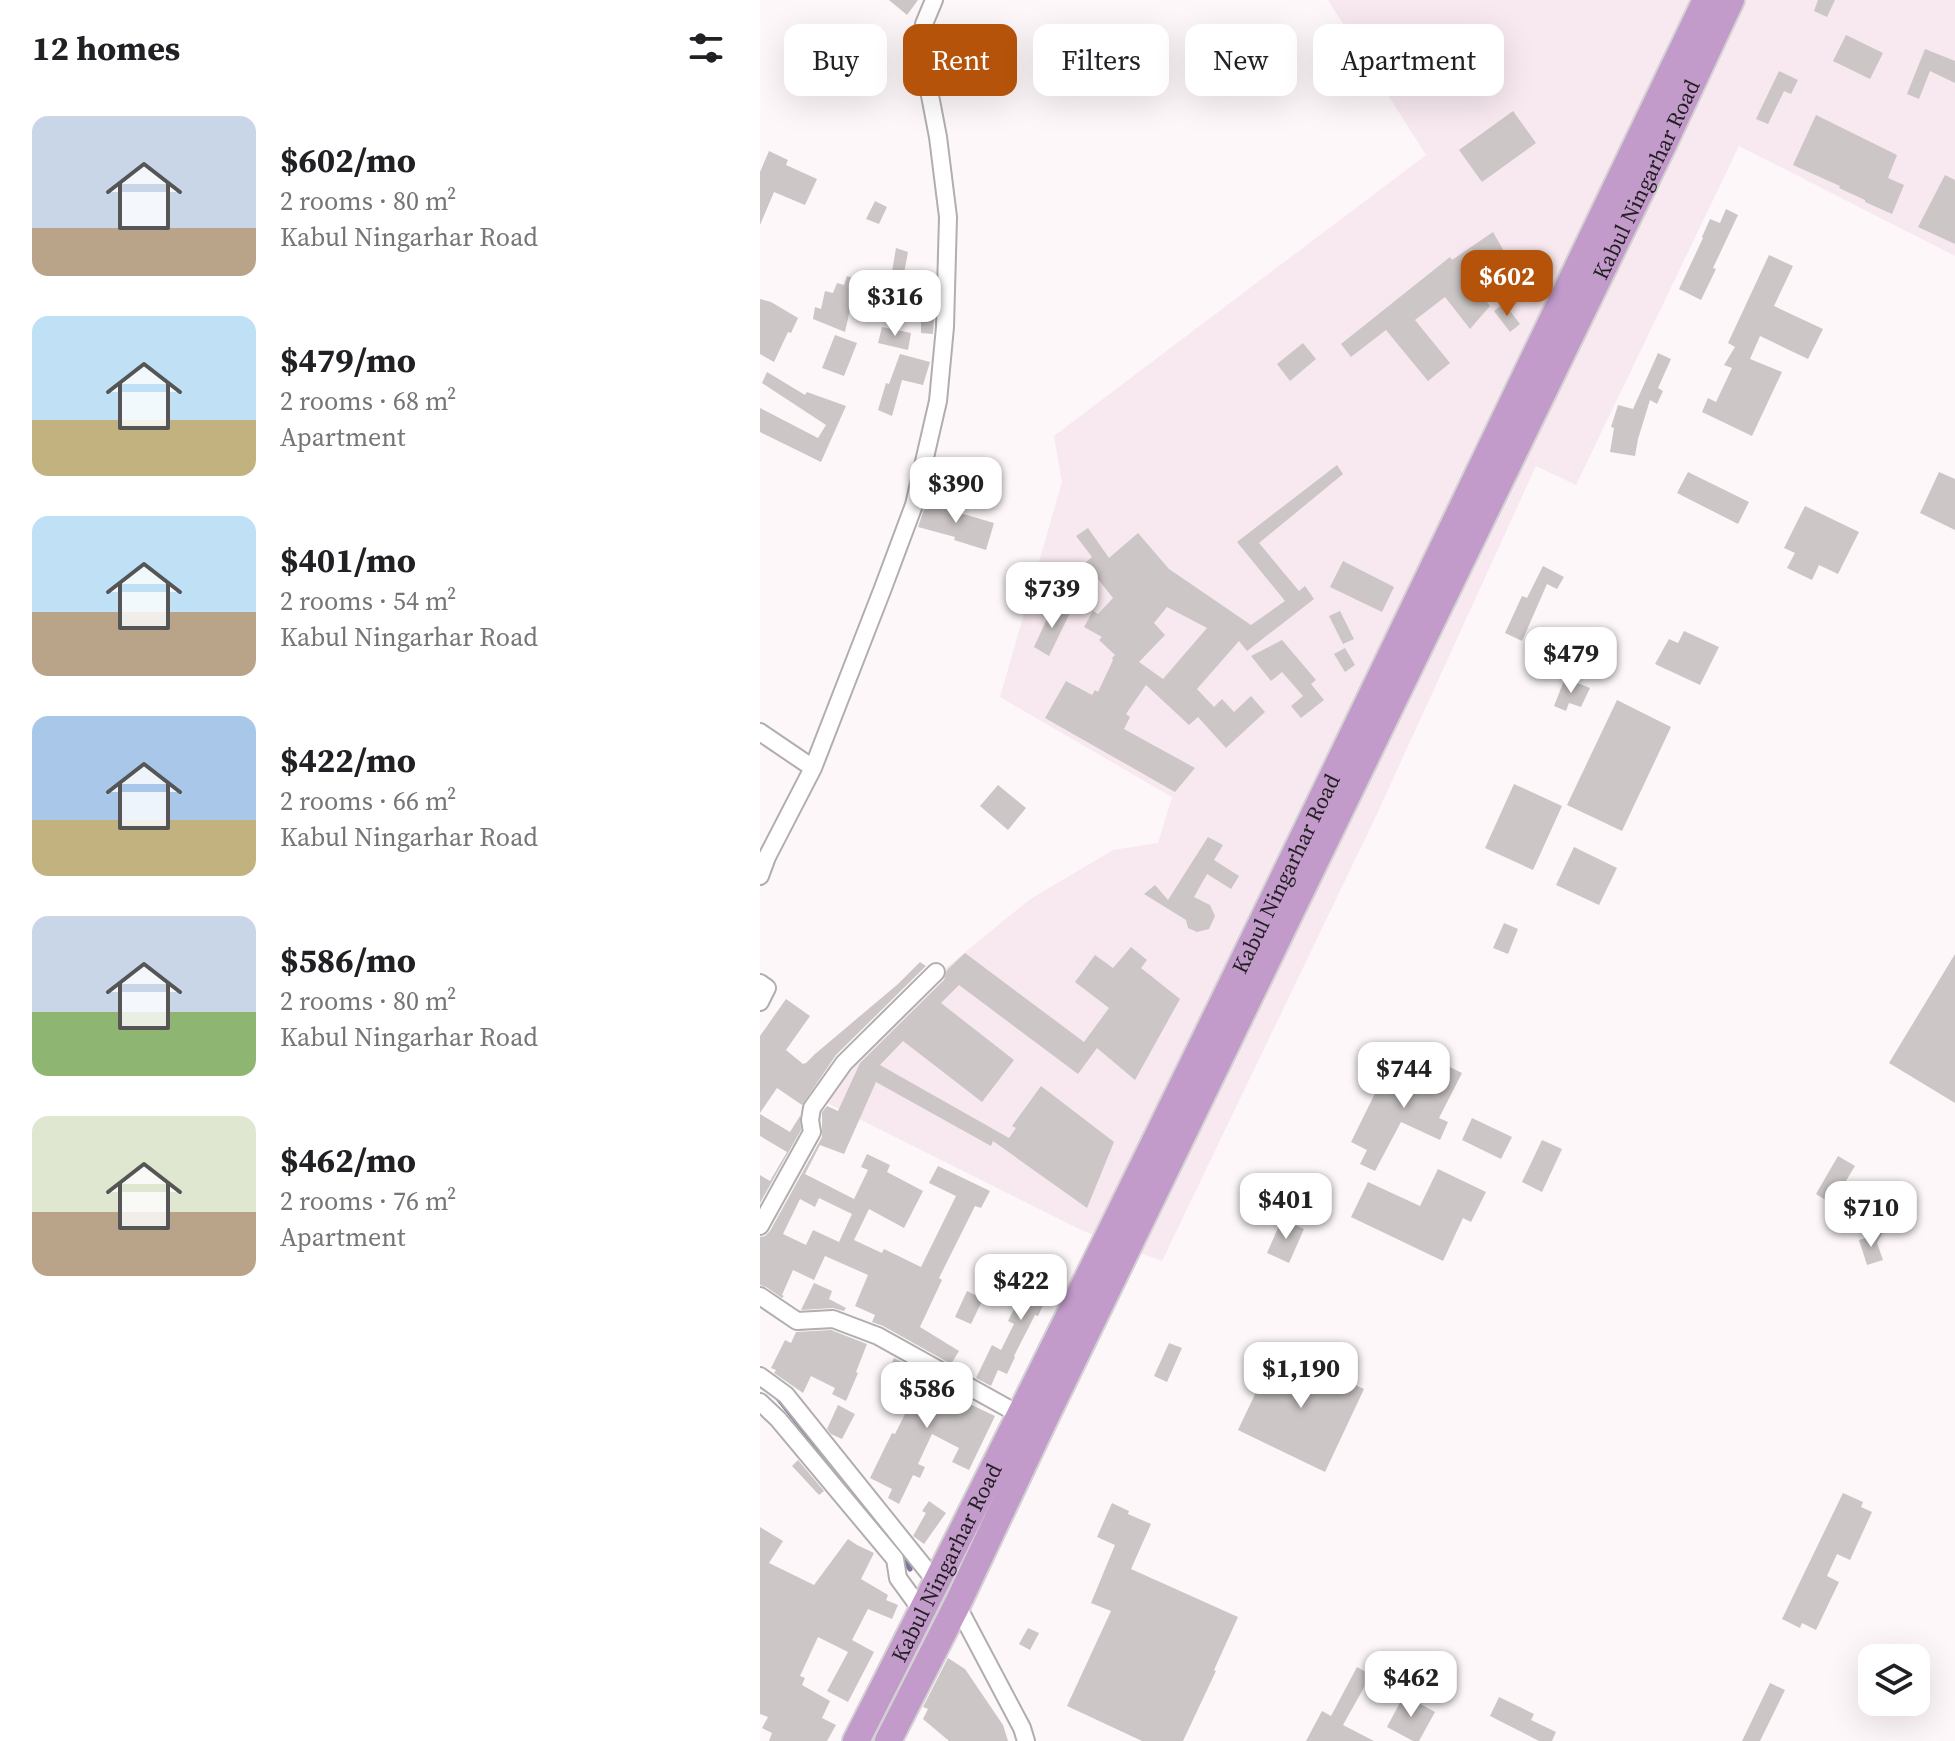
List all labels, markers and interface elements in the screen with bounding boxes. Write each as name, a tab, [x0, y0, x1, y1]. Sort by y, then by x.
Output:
chip: Buy	[784, 24, 887, 96]
chip: Rent	[903, 24, 1017, 96]
chip: Filters	[1033, 24, 1169, 96]
chip: New	[1185, 24, 1297, 96]
chip: Apartment	[1313, 24, 1504, 96]
text: 12 homes	[32, 25, 180, 71]
icon: filters	[684, 26, 728, 70]
street label: Kabul Ningarhar Road	[1585, 74, 1707, 284]
text: $602/mo	[280, 137, 416, 183]
icon: home	[96, 148, 192, 244]
text: 2 rooms · 80 m²	[280, 183, 456, 219]
text: Kabul Ningarhar Road	[280, 219, 538, 255]
pin: $602	[1460, 250, 1554, 318]
text: $602	[1479, 258, 1535, 294]
pin: $316	[848, 270, 942, 338]
text: $316	[867, 278, 923, 314]
text: $479/mo	[280, 337, 416, 383]
icon: home	[96, 348, 192, 444]
text: 2 rooms · 68 m²	[280, 383, 456, 419]
text: Apartment	[280, 419, 405, 455]
pin: $390	[909, 457, 1003, 525]
text: $390	[928, 465, 984, 501]
text: $401/mo	[280, 537, 416, 583]
icon: home	[96, 548, 192, 644]
pin: $739	[1005, 562, 1099, 630]
text: $739	[1024, 570, 1080, 606]
text: 2 rooms · 54 m²	[280, 583, 456, 619]
text: Kabul Ningarhar Road	[280, 619, 538, 655]
pin: $479	[1524, 627, 1618, 695]
text: $479	[1543, 635, 1599, 671]
text: $422/mo	[280, 737, 416, 783]
icon: home	[96, 748, 192, 844]
street label: Kabul Ningarhar Road	[1224, 768, 1347, 978]
text: 2 rooms · 66 m²	[280, 783, 456, 819]
text: Kabul Ningarhar Road	[280, 819, 538, 855]
text: $586/mo	[280, 937, 416, 983]
icon: home	[96, 948, 192, 1044]
text: 2 rooms · 80 m²	[280, 983, 456, 1019]
text: Kabul Ningarhar Road	[280, 1019, 538, 1055]
pin: $744	[1357, 1042, 1451, 1110]
text: $744	[1376, 1050, 1432, 1086]
text: $462/mo	[280, 1137, 416, 1183]
icon: home	[96, 1148, 192, 1244]
pin: $401	[1239, 1173, 1333, 1241]
text: $401	[1258, 1181, 1314, 1217]
pin: $710	[1824, 1181, 1918, 1249]
text: 2 rooms · 76 m²	[280, 1183, 456, 1219]
text: $710	[1843, 1189, 1899, 1225]
text: Apartment	[280, 1219, 405, 1255]
pin: $422	[974, 1254, 1068, 1322]
text: $422	[993, 1262, 1049, 1298]
pin: $1,190	[1236, 1342, 1366, 1410]
text: $1,190	[1262, 1350, 1340, 1386]
pin: $586	[880, 1362, 974, 1430]
text: $586	[899, 1370, 955, 1406]
street label: Kabul Ningarhar Road	[884, 1458, 1009, 1667]
map controls	[1858, 1644, 1930, 1716]
button: layers	[1858, 1644, 1930, 1716]
pin: $462	[1364, 1651, 1458, 1719]
text: $462	[1383, 1659, 1439, 1695]

